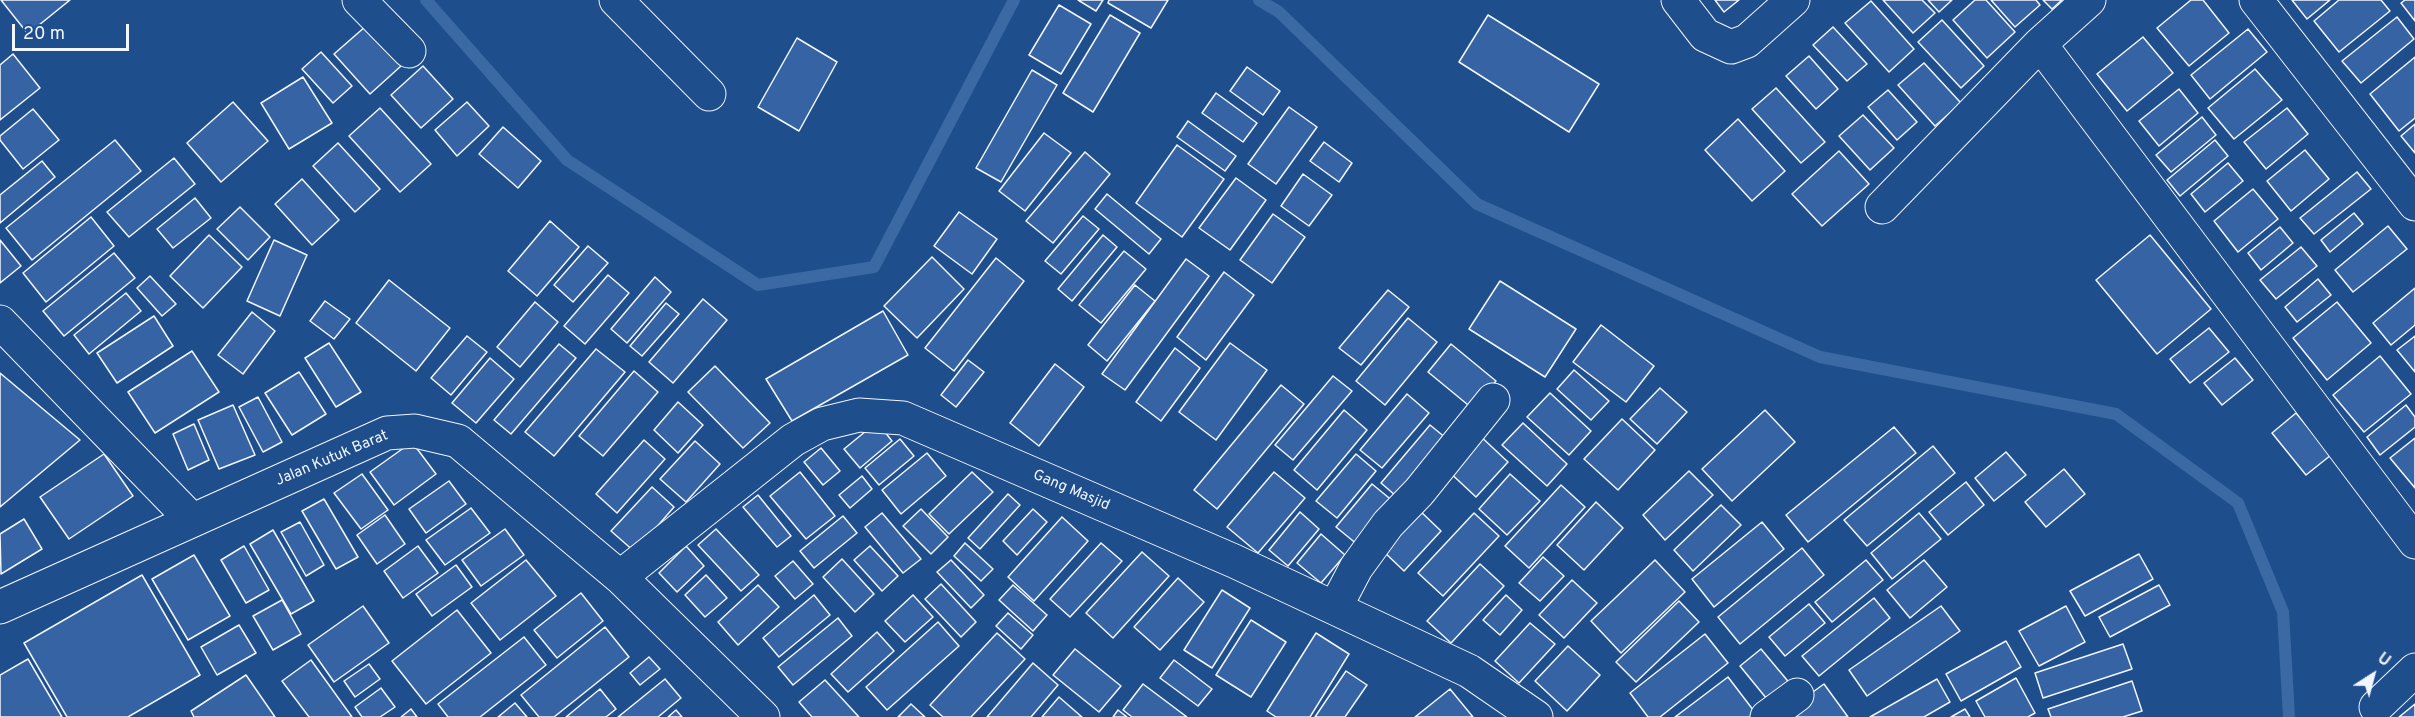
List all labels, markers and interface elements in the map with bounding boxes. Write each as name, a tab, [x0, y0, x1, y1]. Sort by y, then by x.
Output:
scale bar	[15, 12, 132, 50]
text: 20 m	[23, 23, 65, 46]
street label: Jalan Kutuk Barat	[273, 427, 391, 491]
street label: Gang Masjid	[1030, 467, 1112, 515]
north arrow	[2343, 645, 2403, 705]
text: U	[2373, 649, 2394, 672]

